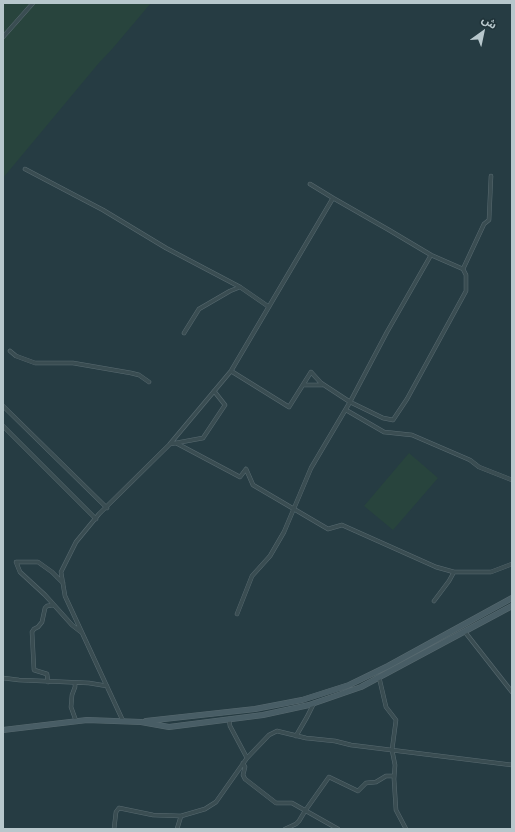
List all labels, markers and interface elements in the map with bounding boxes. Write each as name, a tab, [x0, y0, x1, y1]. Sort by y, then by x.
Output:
north arrow	[463, 12, 503, 52]
text: ش	[480, 12, 500, 31]

